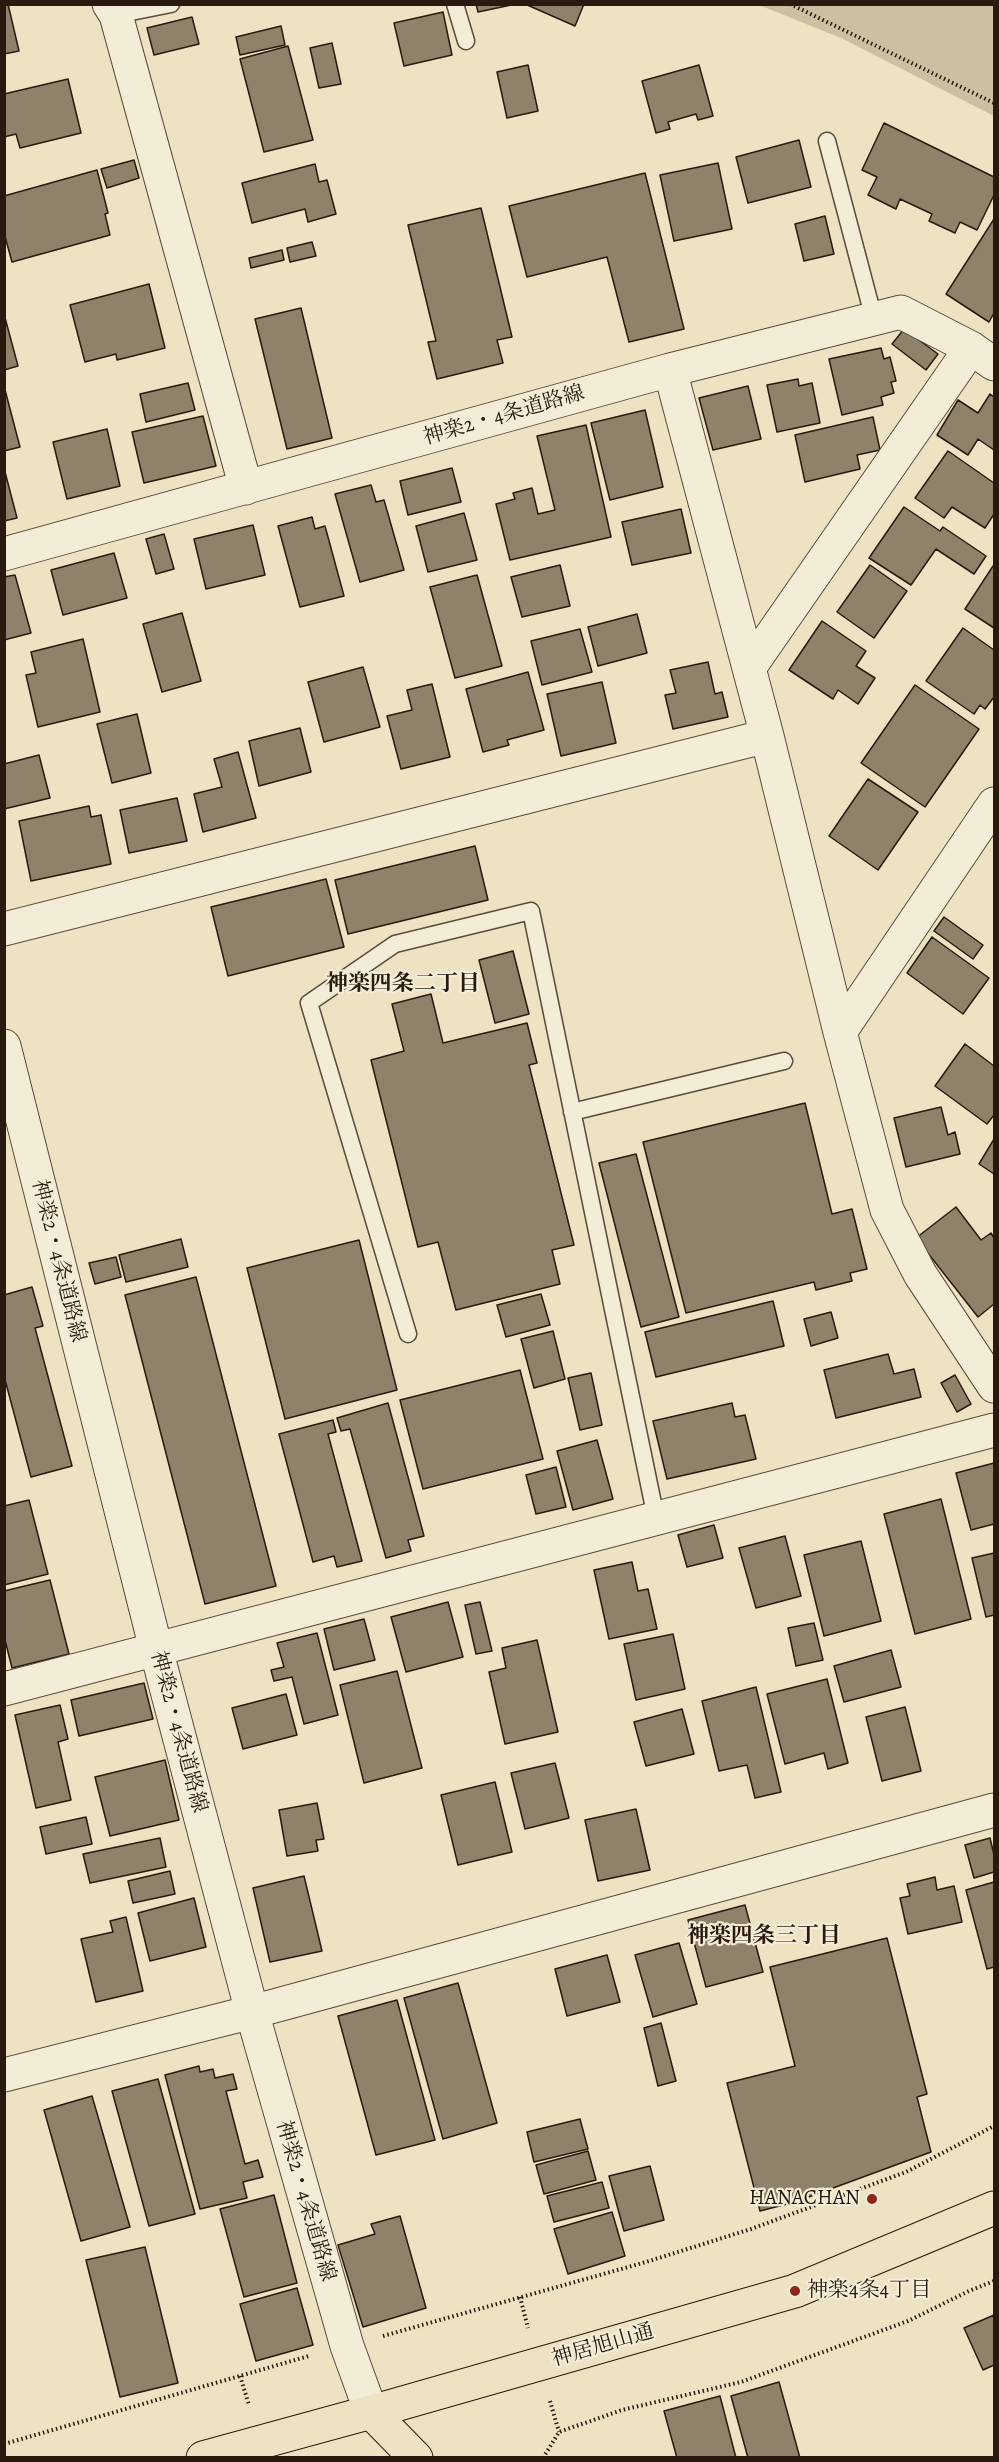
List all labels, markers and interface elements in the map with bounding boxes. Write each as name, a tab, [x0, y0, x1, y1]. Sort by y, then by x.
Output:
street label: 神楽2・4条道路線	[421, 381, 587, 451]
district label: 神楽四条二丁目	[326, 972, 480, 998]
street label: 神楽2・4条道路線	[26, 1177, 90, 1345]
street label: 神楽2・4条道路線	[144, 1648, 212, 1816]
district label: 神楽四条三丁目	[687, 1924, 841, 1950]
street label: 神楽2・4条道路線	[270, 2118, 340, 2284]
place label: HANACHAN	[749, 2186, 860, 2212]
marker: HANACHAN	[865, 2192, 879, 2206]
place label: 神楽4条4丁目	[807, 2278, 931, 2304]
marker: 神楽4条4丁目	[788, 2284, 802, 2298]
street label: 神居旭山通	[549, 2319, 657, 2373]

